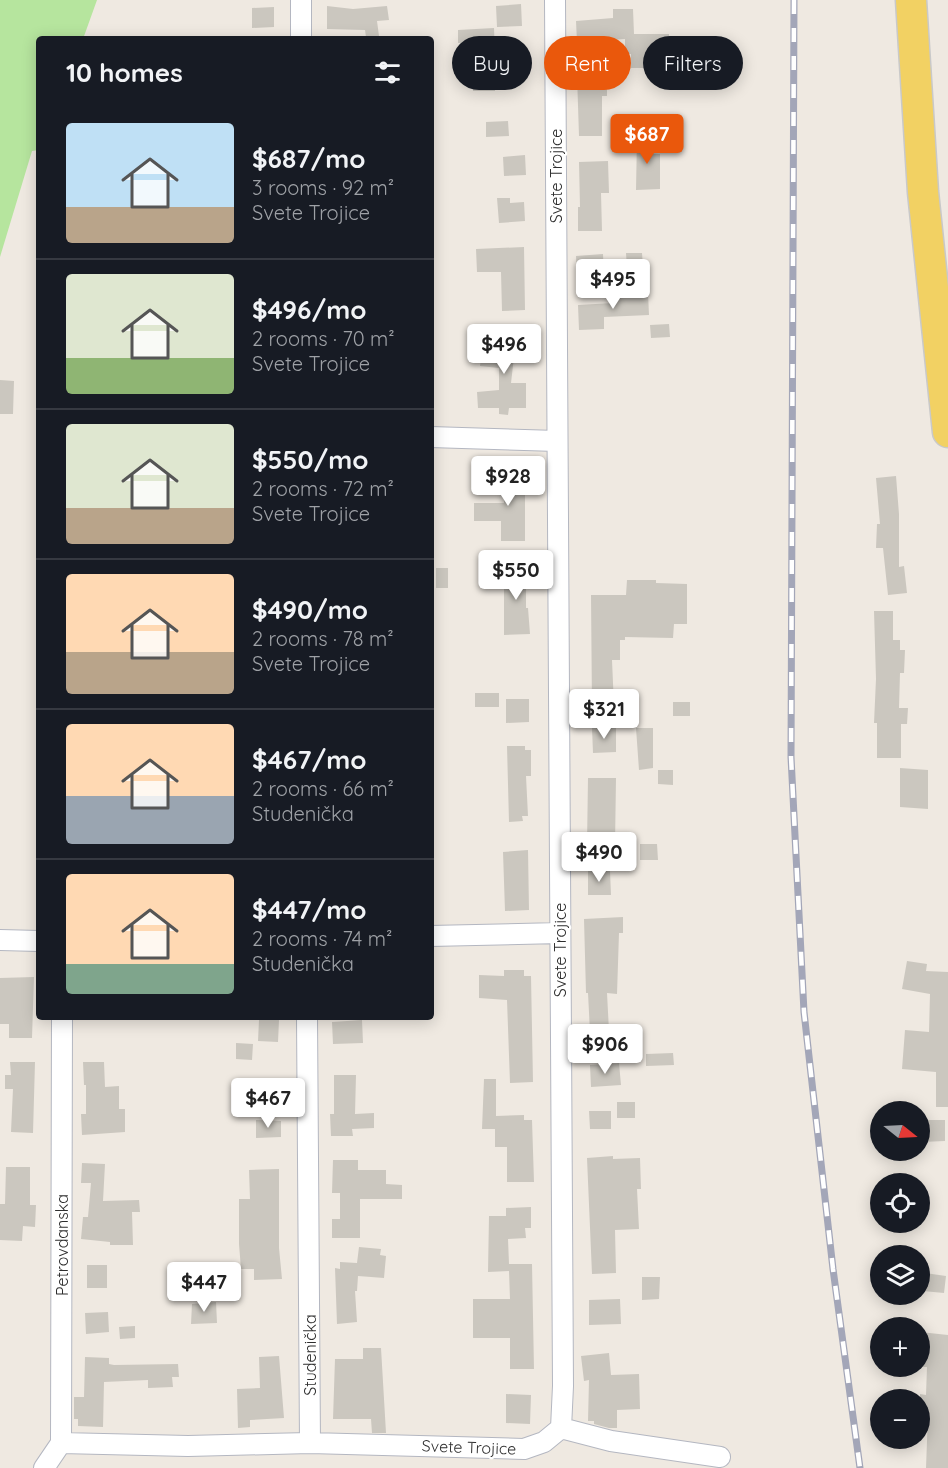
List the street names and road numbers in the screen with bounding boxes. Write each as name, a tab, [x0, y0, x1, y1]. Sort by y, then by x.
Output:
street label: Svete Trojice	[546, 129, 566, 223]
street label: Svete Trojice	[550, 903, 570, 997]
street label: Petrovdanska	[52, 1194, 72, 1296]
street label: Studenička	[300, 1314, 320, 1396]
street label: Svete Trojice	[421, 1435, 517, 1459]

